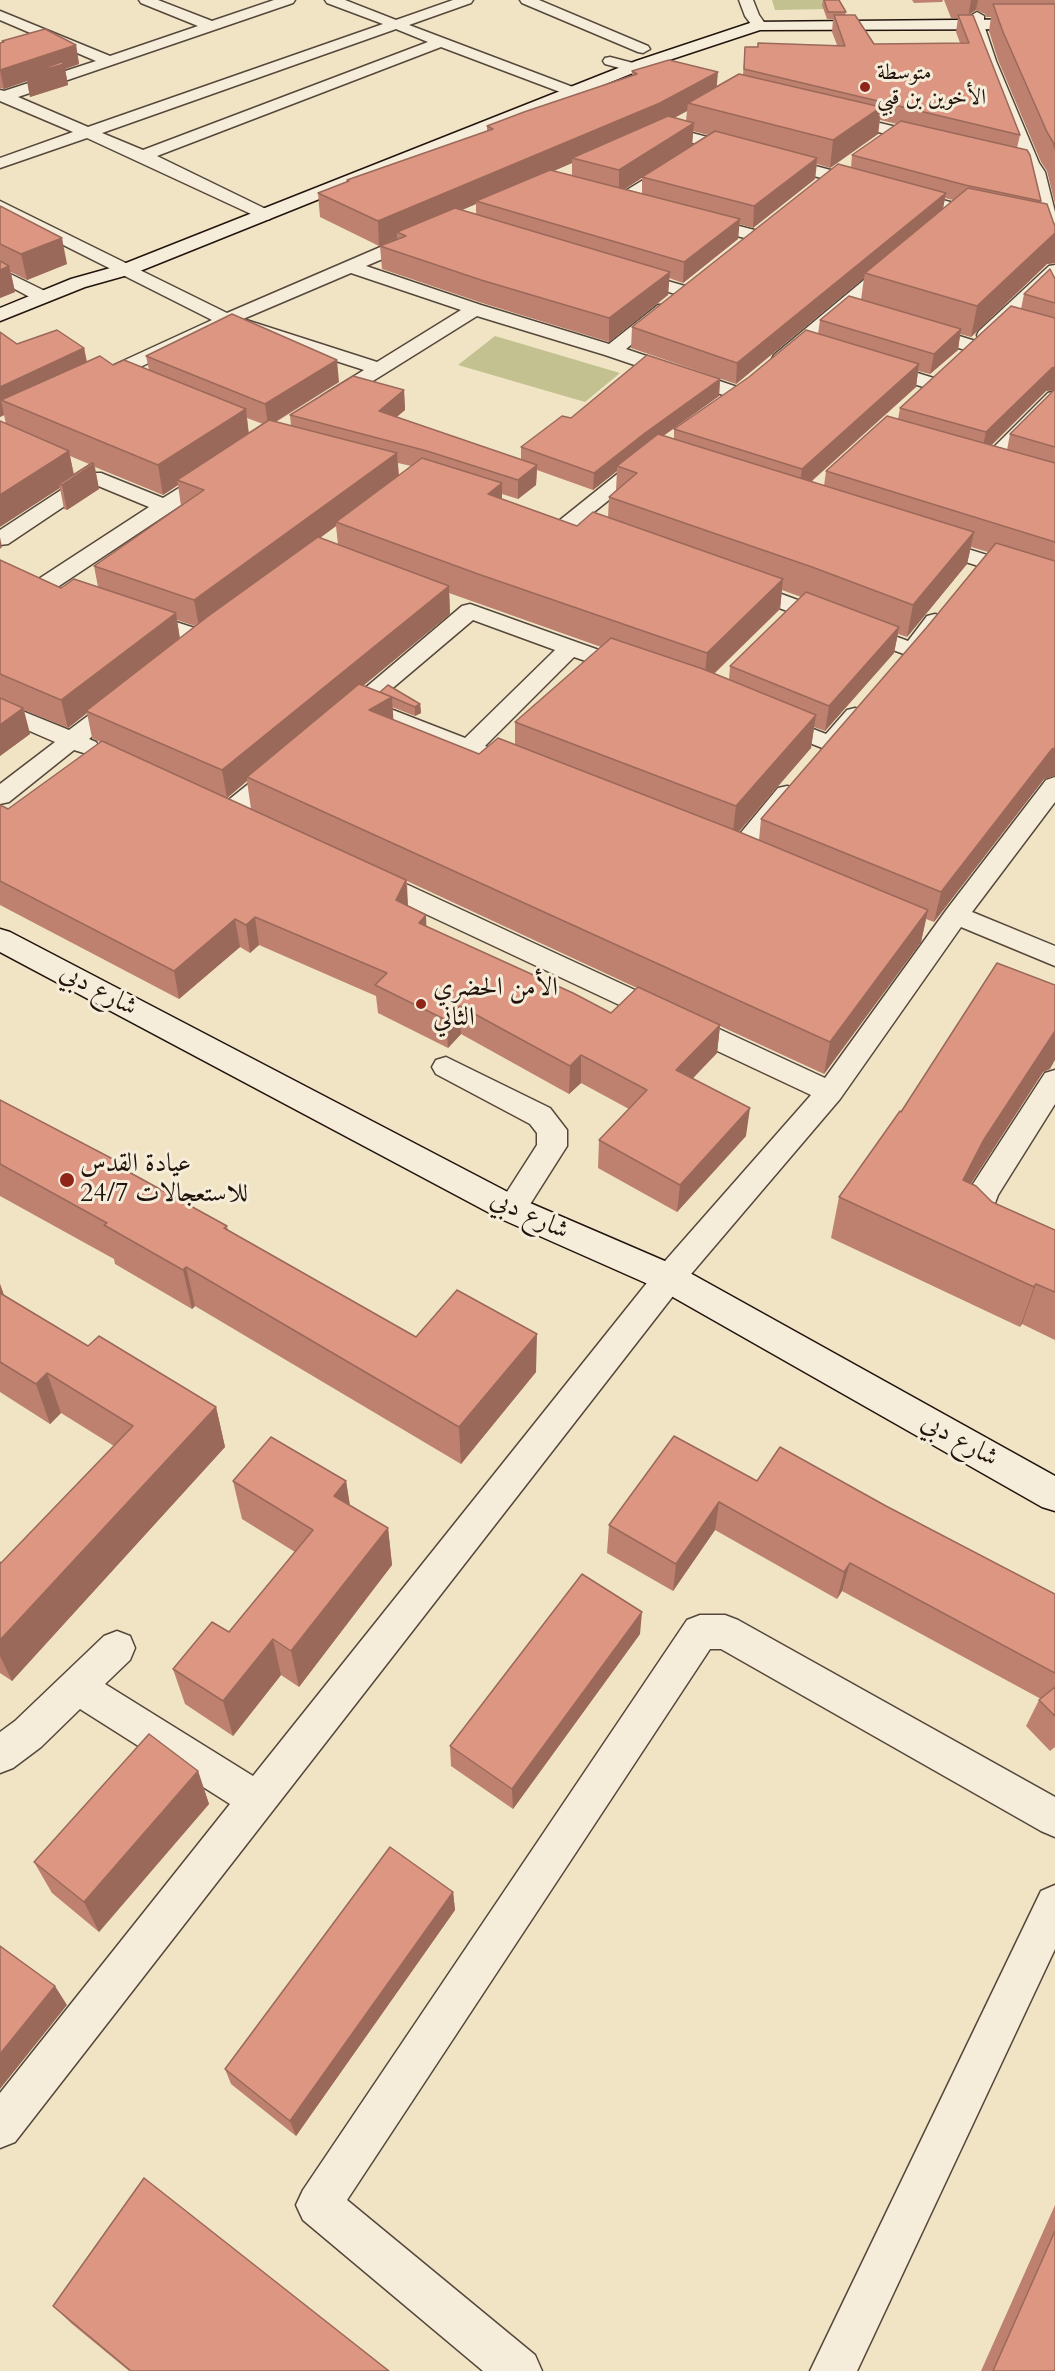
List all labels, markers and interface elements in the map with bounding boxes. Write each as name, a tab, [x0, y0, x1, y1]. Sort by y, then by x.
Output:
place label: متوسطة الأخوين بن قبي	[877, 61, 986, 112]
marker: متوسطة الأخوين بن قبي	[858, 80, 872, 94]
street label: شارع دبي	[54, 958, 142, 1024]
place label: الأمن الحضري الثاني	[433, 973, 558, 1034]
marker: الأمن الحضري الثاني	[414, 997, 428, 1011]
place label: عيادة القدس للاستعجالات 24/7	[80, 1149, 248, 1210]
marker: عيادة القدس للاستعجالات 24/7	[58, 1171, 76, 1189]
street label: شارع دبي	[485, 1184, 573, 1248]
street label: شارع دبي	[915, 1407, 1003, 1475]

